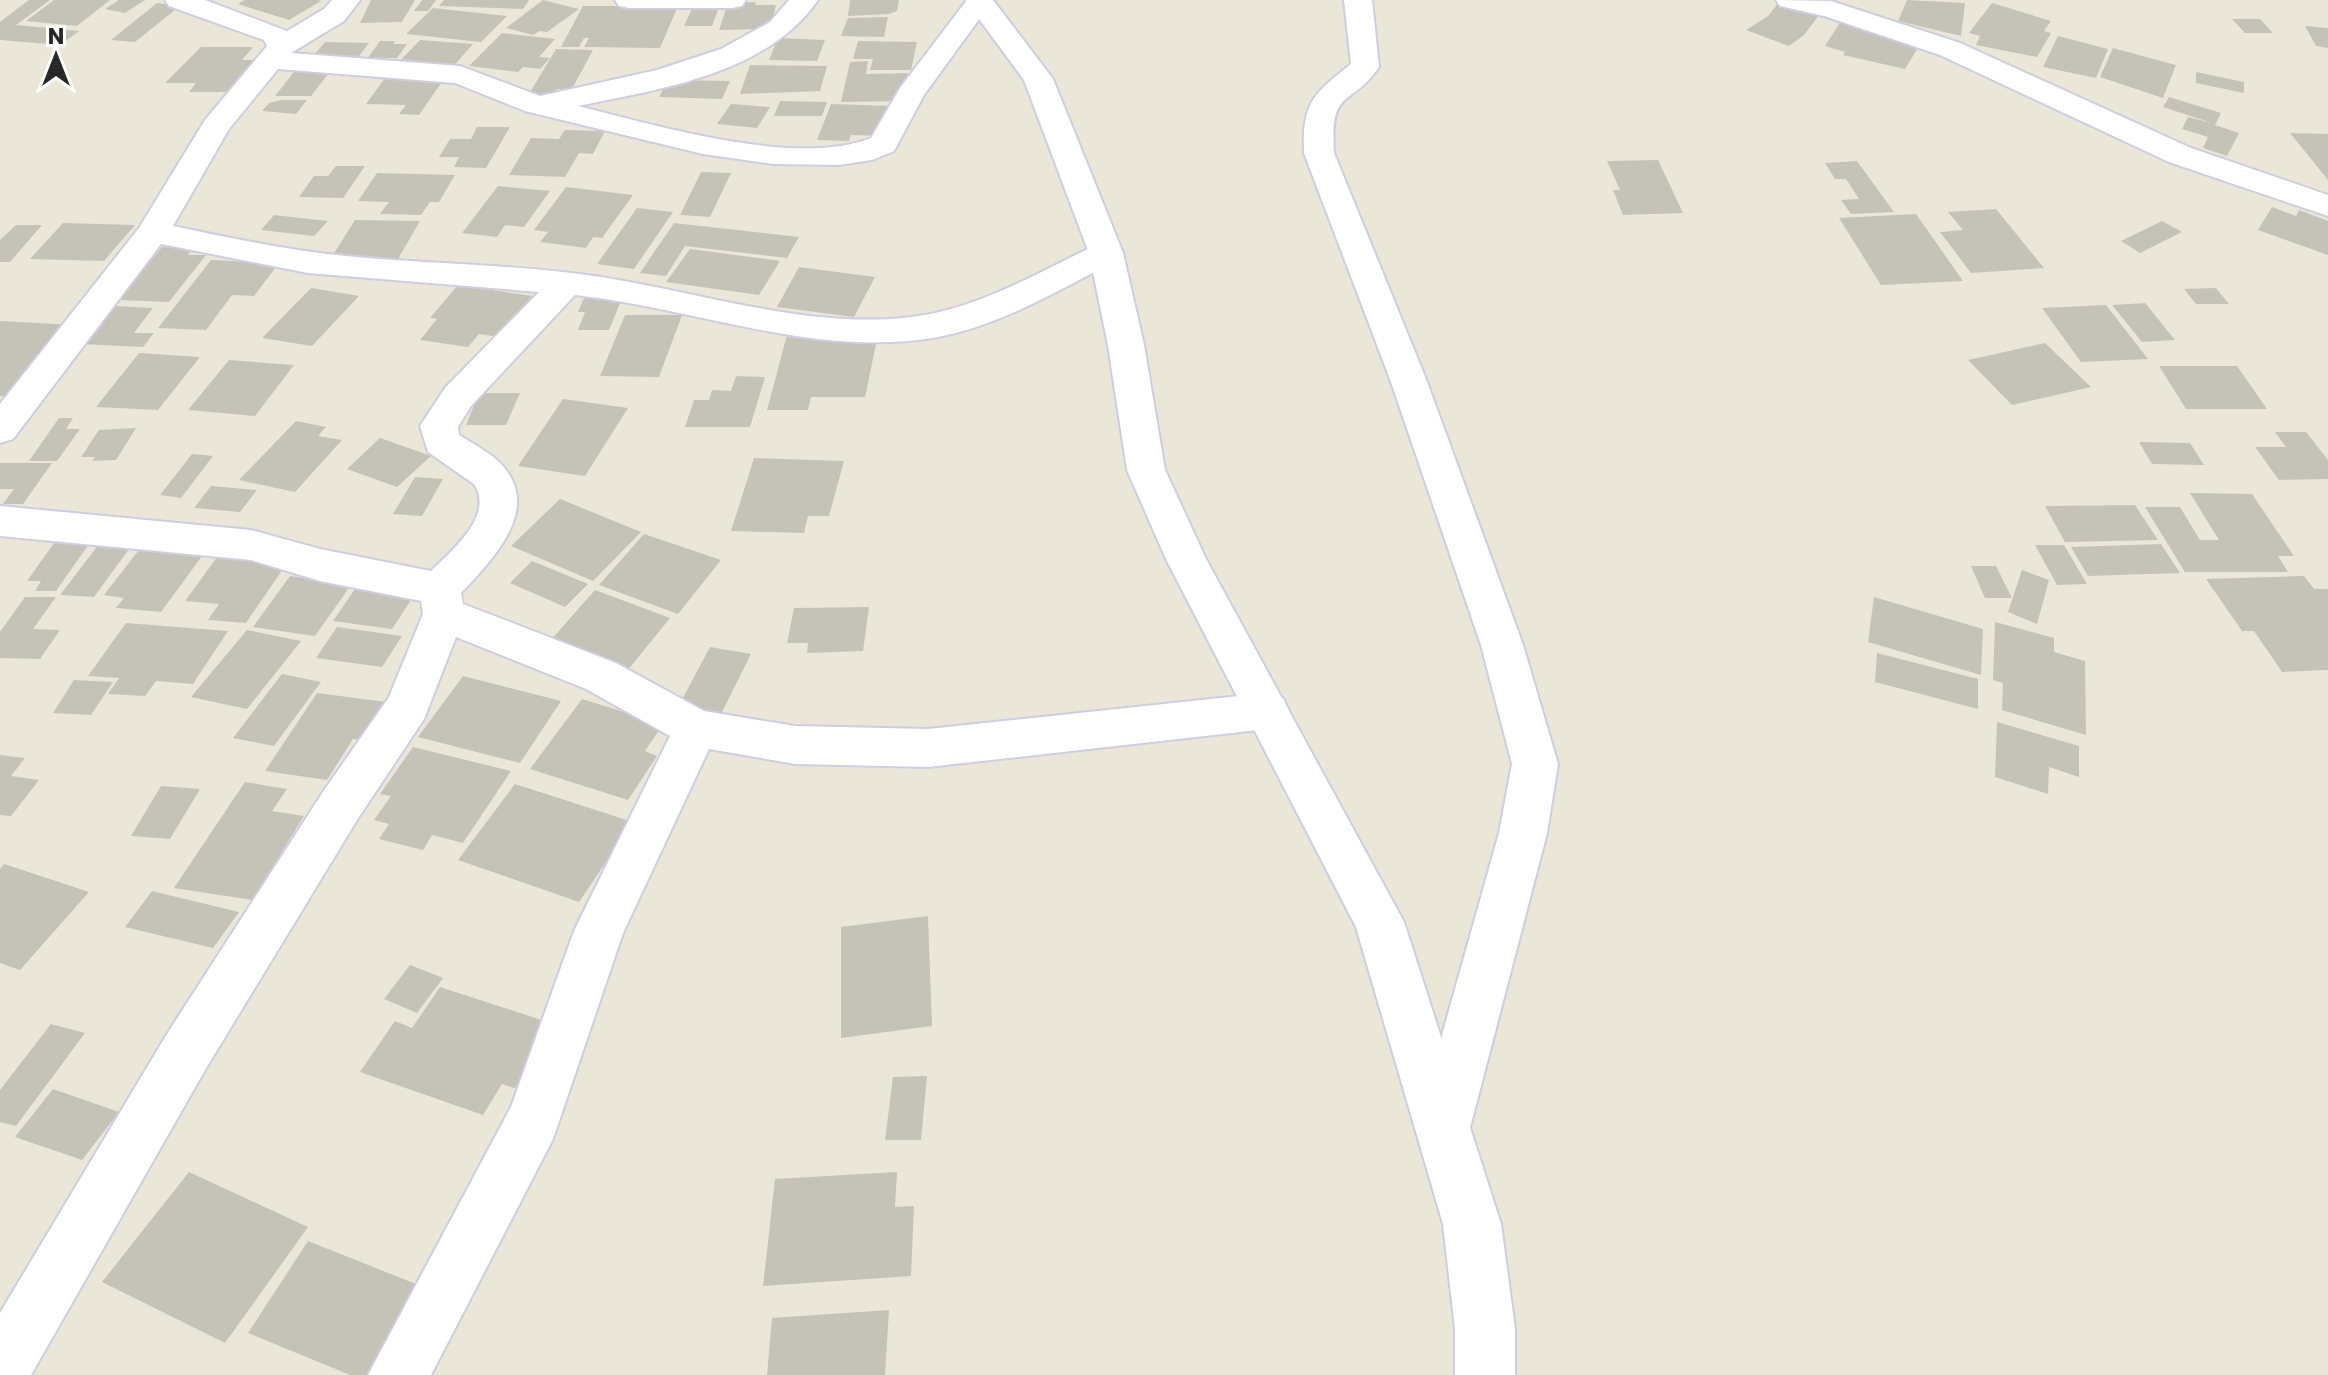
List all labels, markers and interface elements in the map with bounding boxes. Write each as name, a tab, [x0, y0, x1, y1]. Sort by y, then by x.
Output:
north arrow	[16, 16, 96, 96]
text: N	[48, 21, 64, 52]

